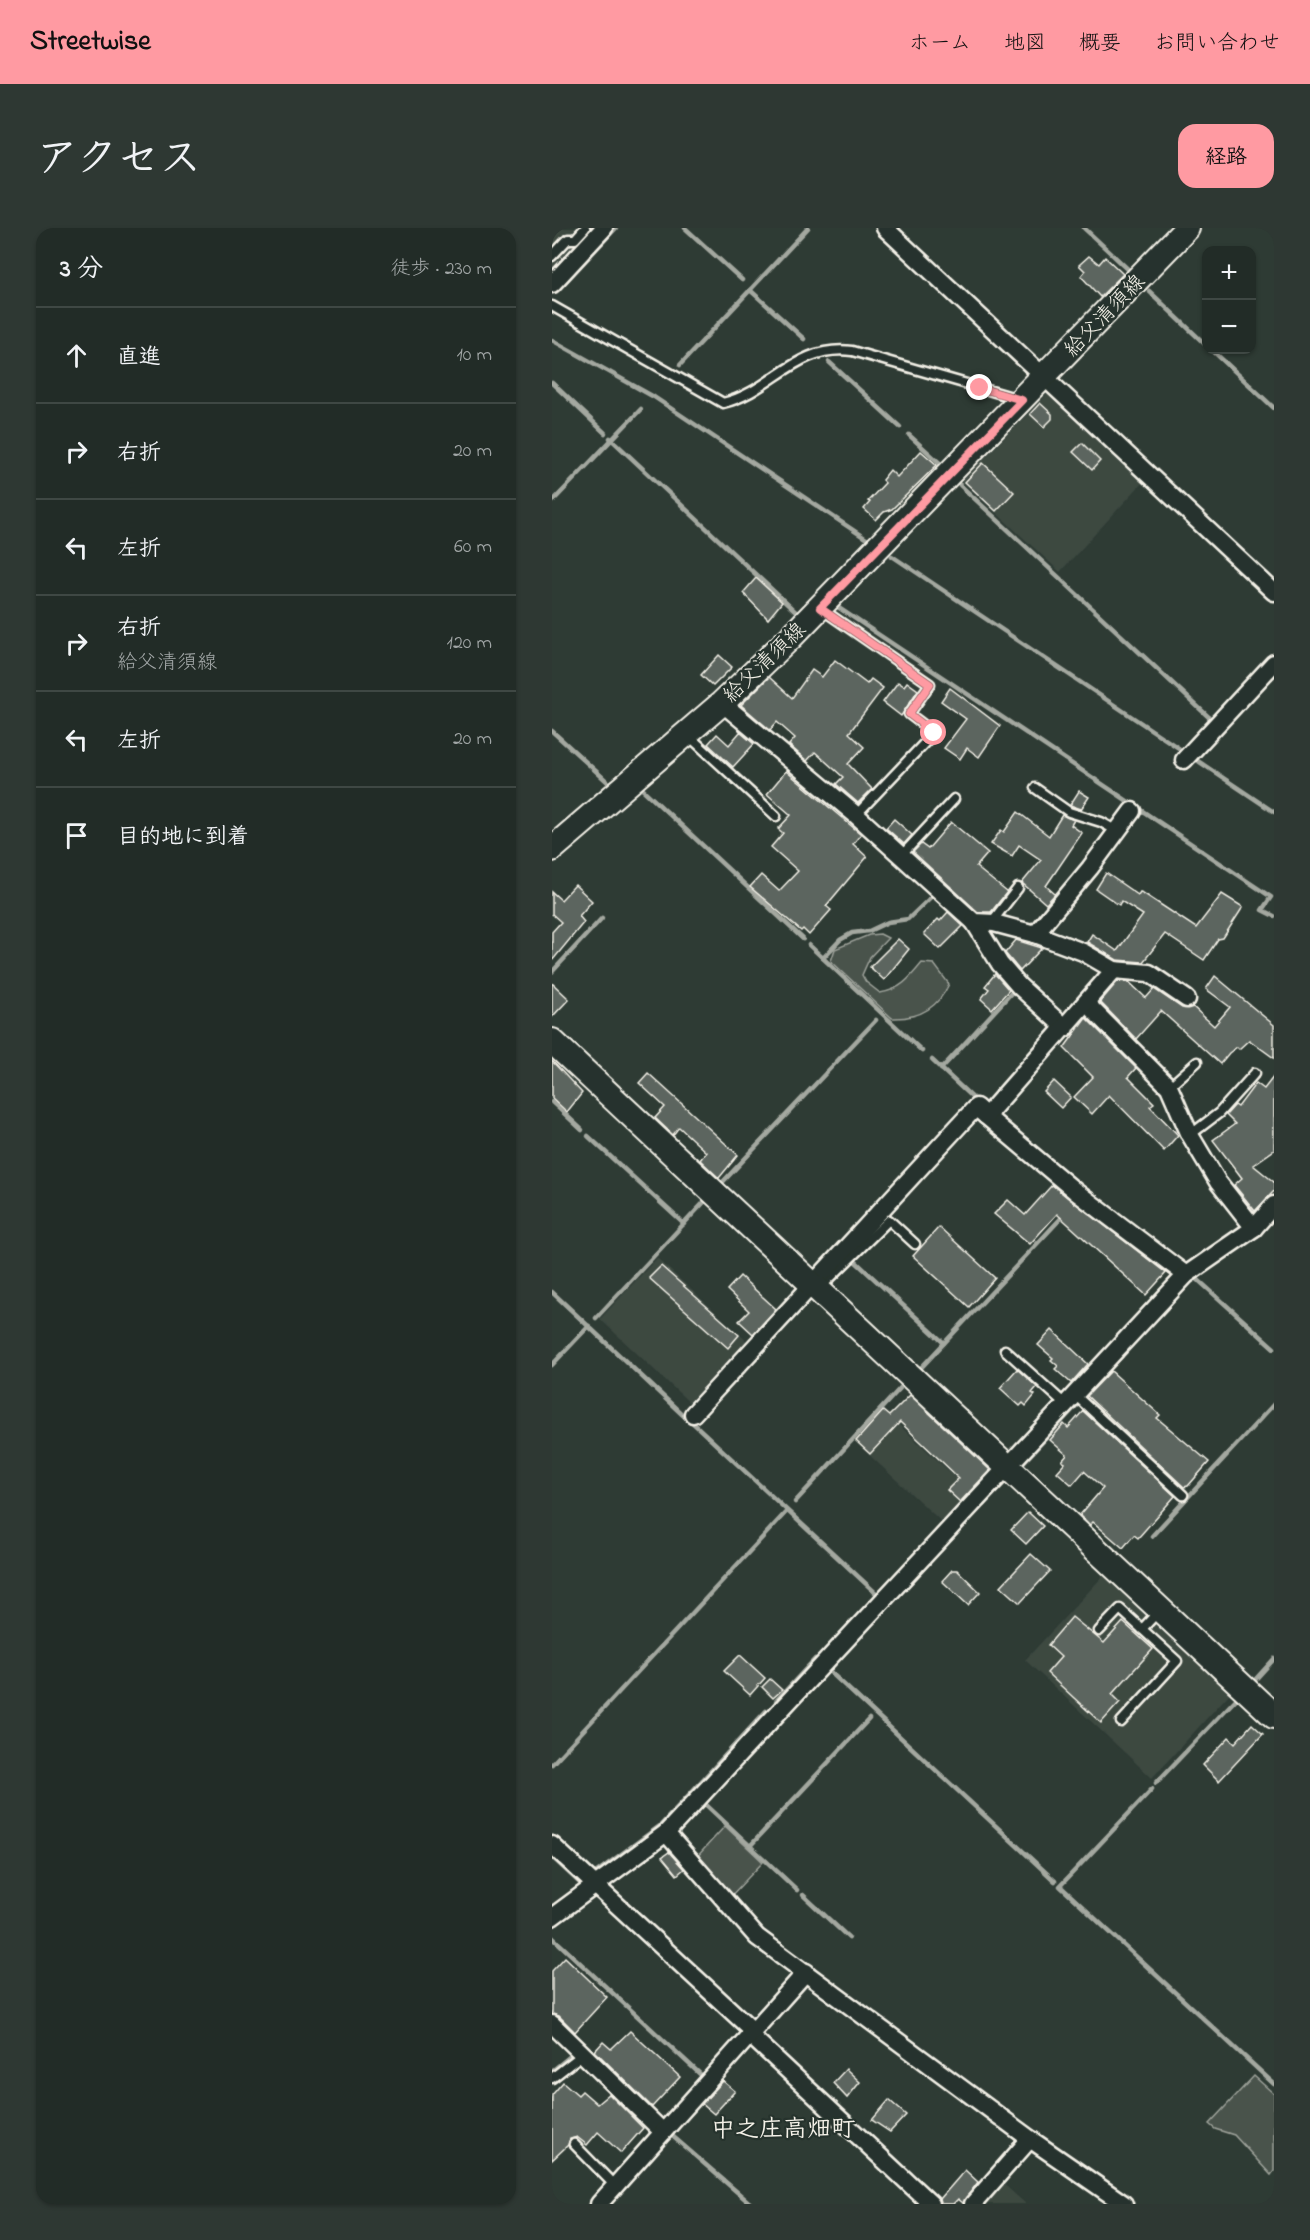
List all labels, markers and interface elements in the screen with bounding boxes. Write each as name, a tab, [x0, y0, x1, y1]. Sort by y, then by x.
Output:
text: Streetwise	[30, 22, 151, 63]
text: ホーム	[909, 29, 971, 59]
text: 地図	[1004, 29, 1046, 59]
text: 概要	[1079, 29, 1121, 59]
text: お問い合わせ	[1154, 29, 1280, 59]
button: 経路	[1178, 124, 1274, 188]
text: アクセス	[36, 130, 201, 191]
map controls	[1202, 246, 1256, 354]
button: +	[1202, 246, 1256, 300]
text: 3 分	[60, 251, 103, 289]
text: 徒歩 · 230 m	[390, 255, 492, 284]
street label: 給父清須線	[1058, 268, 1153, 365]
button: −	[1202, 300, 1256, 354]
icon: ahead	[60, 339, 93, 372]
text: 10 m	[456, 341, 492, 370]
text: 直進	[117, 342, 161, 374]
route end	[966, 374, 992, 400]
icon: right	[60, 435, 93, 468]
text: 20 m	[453, 437, 492, 466]
text: 右折	[117, 438, 161, 470]
icon: left	[60, 531, 93, 564]
text: 60 m	[454, 533, 492, 562]
text: 左折	[117, 534, 161, 566]
text: 右折	[117, 613, 161, 645]
street label: 給父清須線	[717, 616, 814, 711]
icon: right	[60, 627, 93, 660]
text: 120 m	[447, 629, 492, 658]
text: 給父清須線	[117, 649, 217, 678]
route start	[920, 719, 946, 745]
icon: left	[60, 723, 93, 756]
text: 20 m	[453, 725, 492, 754]
text: 左折	[117, 726, 161, 758]
icon: arrive	[60, 819, 93, 852]
text: 目的地に到着	[117, 822, 249, 854]
district label: 中之庄高畑町	[711, 2113, 855, 2148]

